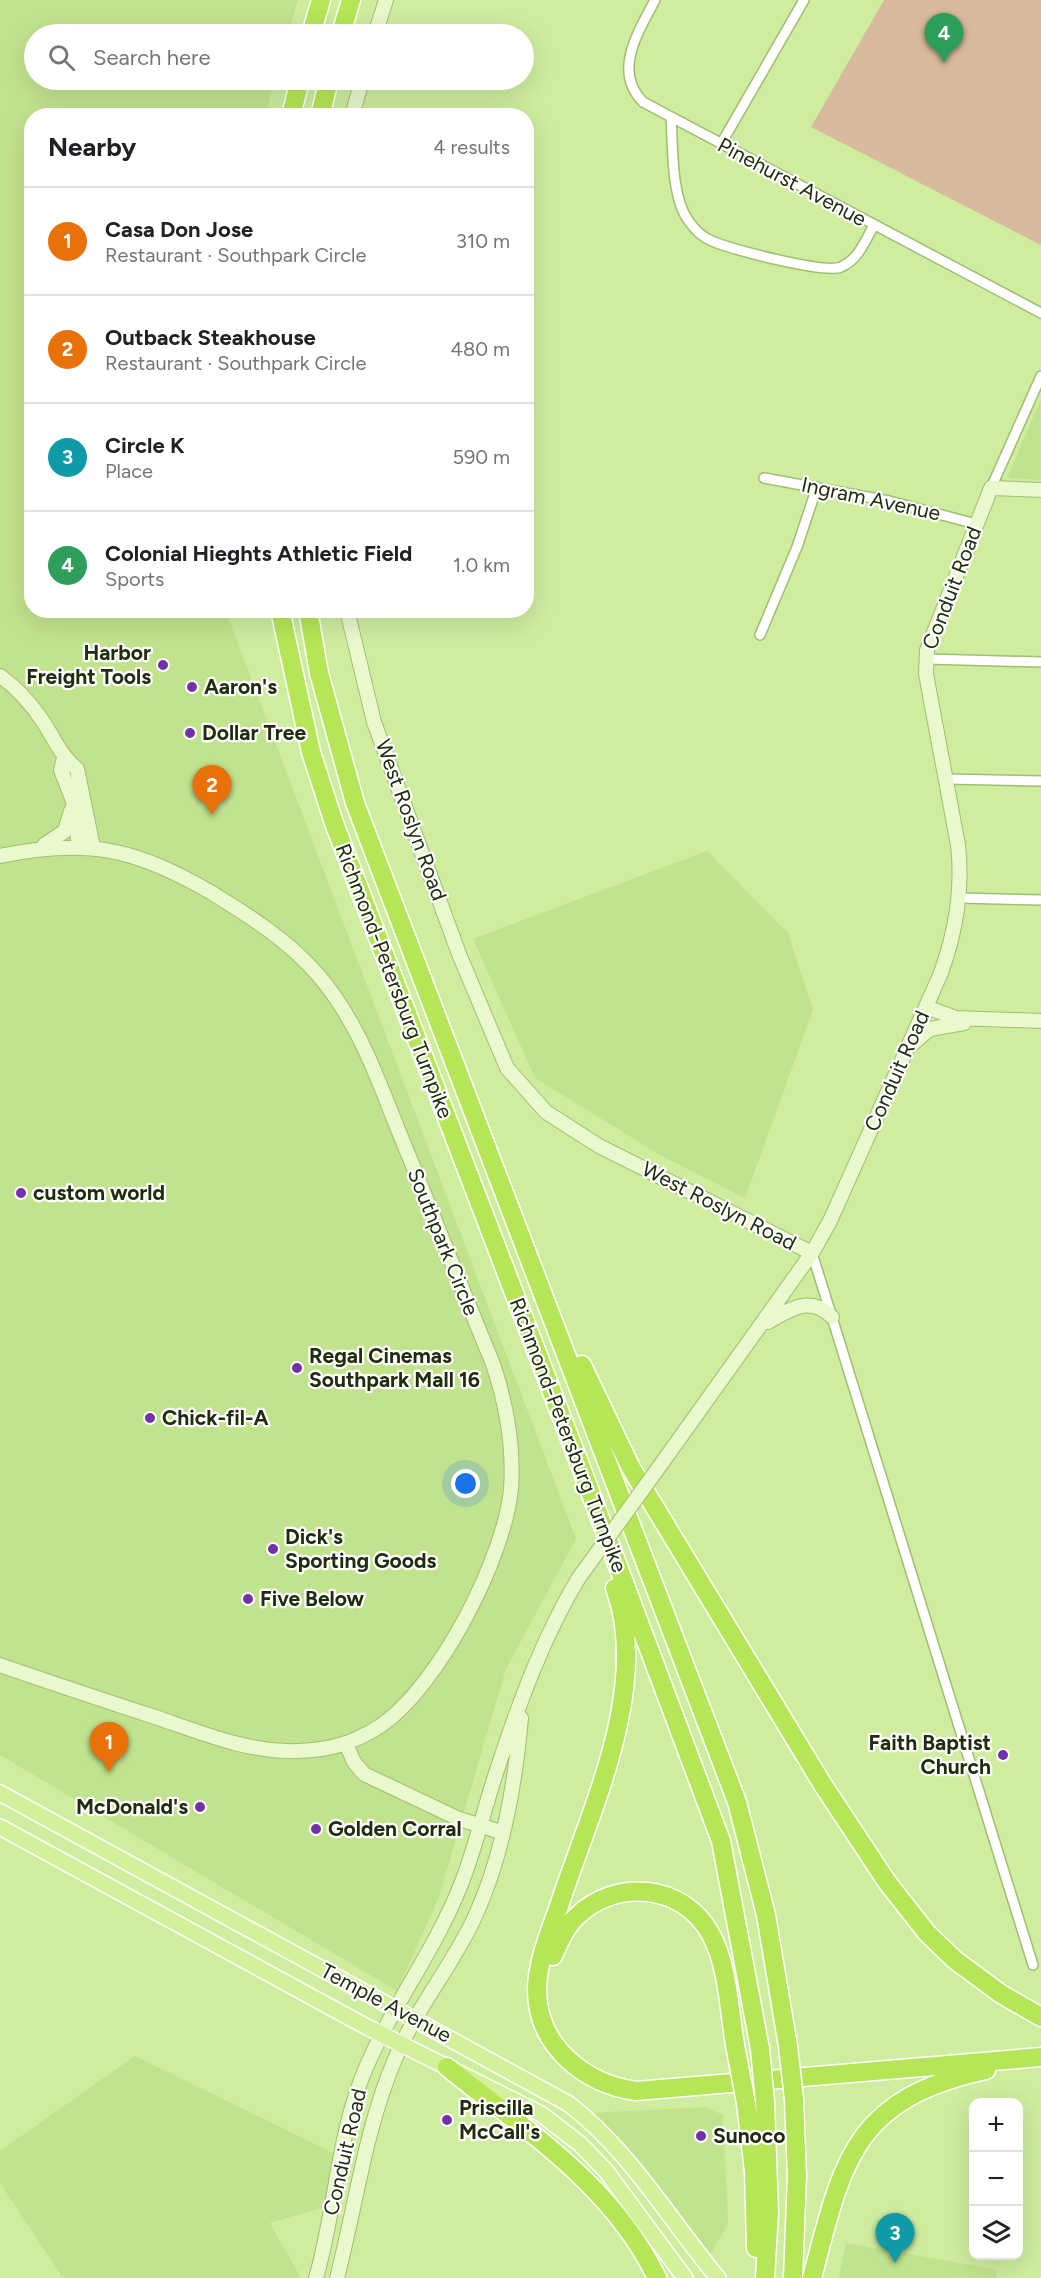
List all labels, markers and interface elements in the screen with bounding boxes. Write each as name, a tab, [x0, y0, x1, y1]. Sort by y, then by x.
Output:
pin: 4	[924, 14, 964, 63]
search box	[24, 24, 534, 90]
icon: search	[45, 41, 78, 74]
text: Search here	[93, 44, 211, 71]
text: Nearby	[48, 131, 136, 163]
street label: Pinehurst Avenue	[714, 132, 871, 231]
text: 4 results	[433, 135, 510, 159]
text: Casa Don Jose	[105, 216, 253, 243]
text: 1	[63, 229, 72, 253]
text: 310 m	[456, 229, 510, 253]
text: Restaurant · Southpark Circle	[105, 243, 366, 267]
text: Outback Steakhouse	[105, 324, 316, 351]
text: 2	[62, 337, 73, 361]
text: 480 m	[451, 337, 510, 361]
text: Restaurant · Southpark Circle	[105, 351, 366, 375]
text: Circle K	[105, 432, 185, 459]
text: 3	[62, 445, 73, 469]
text: 590 m	[452, 445, 510, 469]
text: Place	[105, 459, 153, 483]
street label: Ingram Avenue	[799, 472, 943, 525]
street label: Conduit Road	[917, 523, 986, 653]
text: Colonial Hieghts Athletic Field	[105, 540, 412, 567]
text: 4	[61, 553, 74, 577]
text: 1.0 km	[453, 553, 510, 577]
text: Sports	[105, 567, 164, 591]
place label: Harbor Freight Tools	[26, 640, 151, 689]
marker: Harbor Freight Tools	[156, 658, 170, 672]
place label: Aaron's	[204, 674, 277, 699]
marker: Aaron's	[185, 680, 199, 694]
place label: Dollar Tree	[202, 720, 306, 745]
marker: Dollar Tree	[183, 726, 197, 740]
street label: West Roslyn Road	[371, 736, 452, 904]
pin: 2	[192, 766, 232, 815]
street label: Richmond-Petersburg Turnpike	[330, 840, 458, 1122]
street label: Conduit Road	[859, 1007, 934, 1135]
street label: West Roslyn Road	[638, 1156, 801, 1255]
street label: Southpark Circle	[403, 1165, 484, 1319]
place label: custom world	[33, 1180, 165, 1205]
marker: custom world	[14, 1186, 28, 1200]
street label: Richmond-Petersburg Turnpike	[504, 1294, 632, 1576]
place label: Regal Cinemas Southpark Mall 16	[309, 1343, 480, 1392]
marker: Regal Cinemas Southpark Mall 16	[290, 1361, 304, 1375]
place label: Chick-fil-A	[162, 1405, 269, 1430]
marker: Chick-fil-A	[143, 1411, 157, 1425]
your location	[451, 1469, 480, 1498]
place label: Dick's Sporting Goods	[285, 1524, 437, 1573]
marker: Dick's Sporting Goods	[266, 1542, 280, 1556]
place label: Five Below	[260, 1586, 364, 1611]
marker: Five Below	[241, 1592, 255, 1606]
pin: 1	[90, 1722, 128, 1772]
place label: Faith Baptist Church	[869, 1730, 991, 1779]
marker: Faith Baptist Church	[996, 1748, 1010, 1762]
place label: McDonald's	[76, 1794, 188, 1819]
marker: McDonald's	[193, 1800, 207, 1814]
place label: Golden Corral	[328, 1816, 462, 1841]
marker: Golden Corral	[309, 1822, 323, 1836]
street label: Temple Avenue	[317, 1958, 456, 2047]
street label: Conduit Road	[318, 2086, 371, 2218]
place label: Priscilla McCall's	[459, 2095, 540, 2144]
map controls	[969, 2098, 1023, 2260]
button: +	[969, 2098, 1023, 2152]
marker: Priscilla McCall's	[440, 2113, 454, 2127]
place label: Sunoco	[713, 2123, 785, 2148]
marker: Sunoco	[694, 2129, 708, 2143]
button: −	[969, 2152, 1023, 2206]
button: layers	[969, 2206, 1023, 2260]
pin: 3	[876, 2214, 914, 2263]

